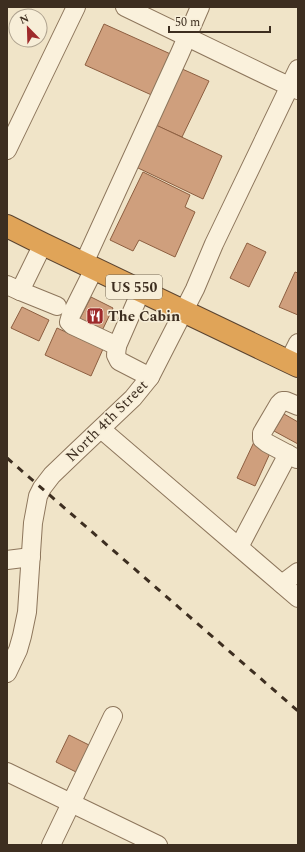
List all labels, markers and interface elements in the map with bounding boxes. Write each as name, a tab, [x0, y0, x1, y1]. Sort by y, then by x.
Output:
north arrow	[8, 8, 48, 48]
scale bar	[169, 8, 270, 34]
text: N	[17, 10, 32, 29]
text: 50 m	[175, 13, 200, 32]
road number: US 550	[106, 275, 162, 299]
place label: The Cabin	[108, 305, 180, 328]
restaurant icon: The Cabin	[85, 306, 105, 326]
street label: North 4th Street	[61, 375, 153, 467]

